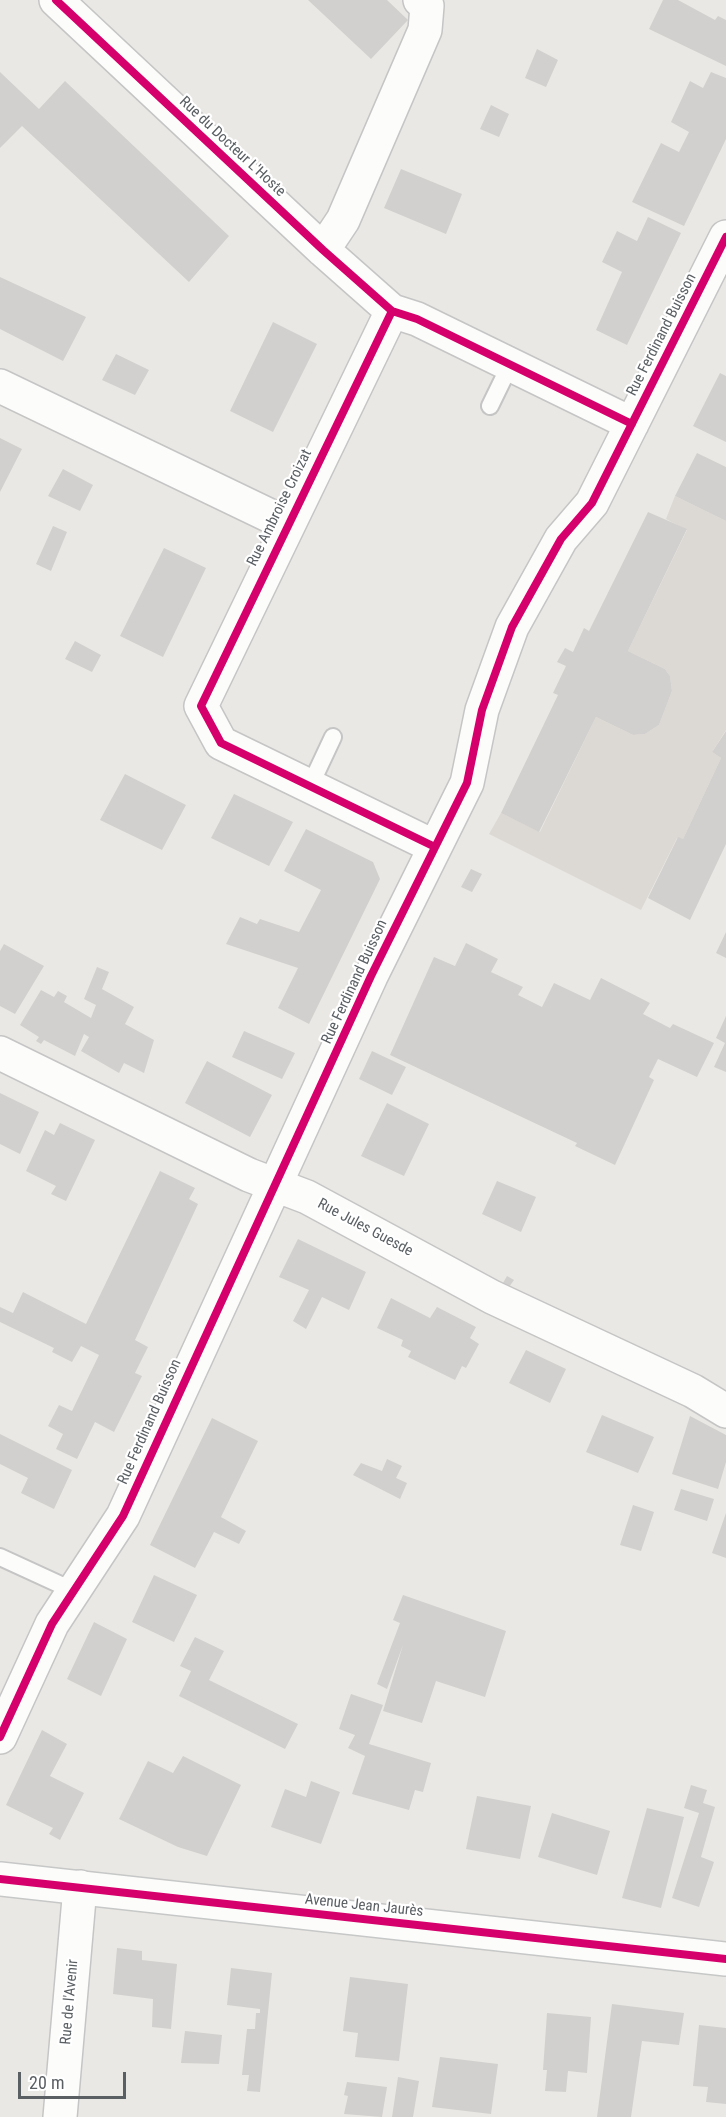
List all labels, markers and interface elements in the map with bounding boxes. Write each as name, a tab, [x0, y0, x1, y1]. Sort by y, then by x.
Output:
street label: Rue du Docteur L'Hoste	[175, 93, 289, 201]
street label: Rue Ferdinand Buisson	[623, 271, 701, 399]
street label: Rue Ambroise Croizat	[244, 447, 316, 569]
street label: Rue Ferdinand Buisson	[318, 917, 392, 1047]
street label: Rue Jules Guesde	[314, 1195, 416, 1261]
street label: Rue Ferdinand Buisson	[114, 1357, 186, 1487]
street label: Avenue Jean Jaurès	[304, 1891, 424, 1921]
street label: Rue de l'Avenir	[57, 1959, 83, 2045]
scale bar	[21, 2060, 129, 2098]
text: 20 m	[29, 2072, 64, 2093]

